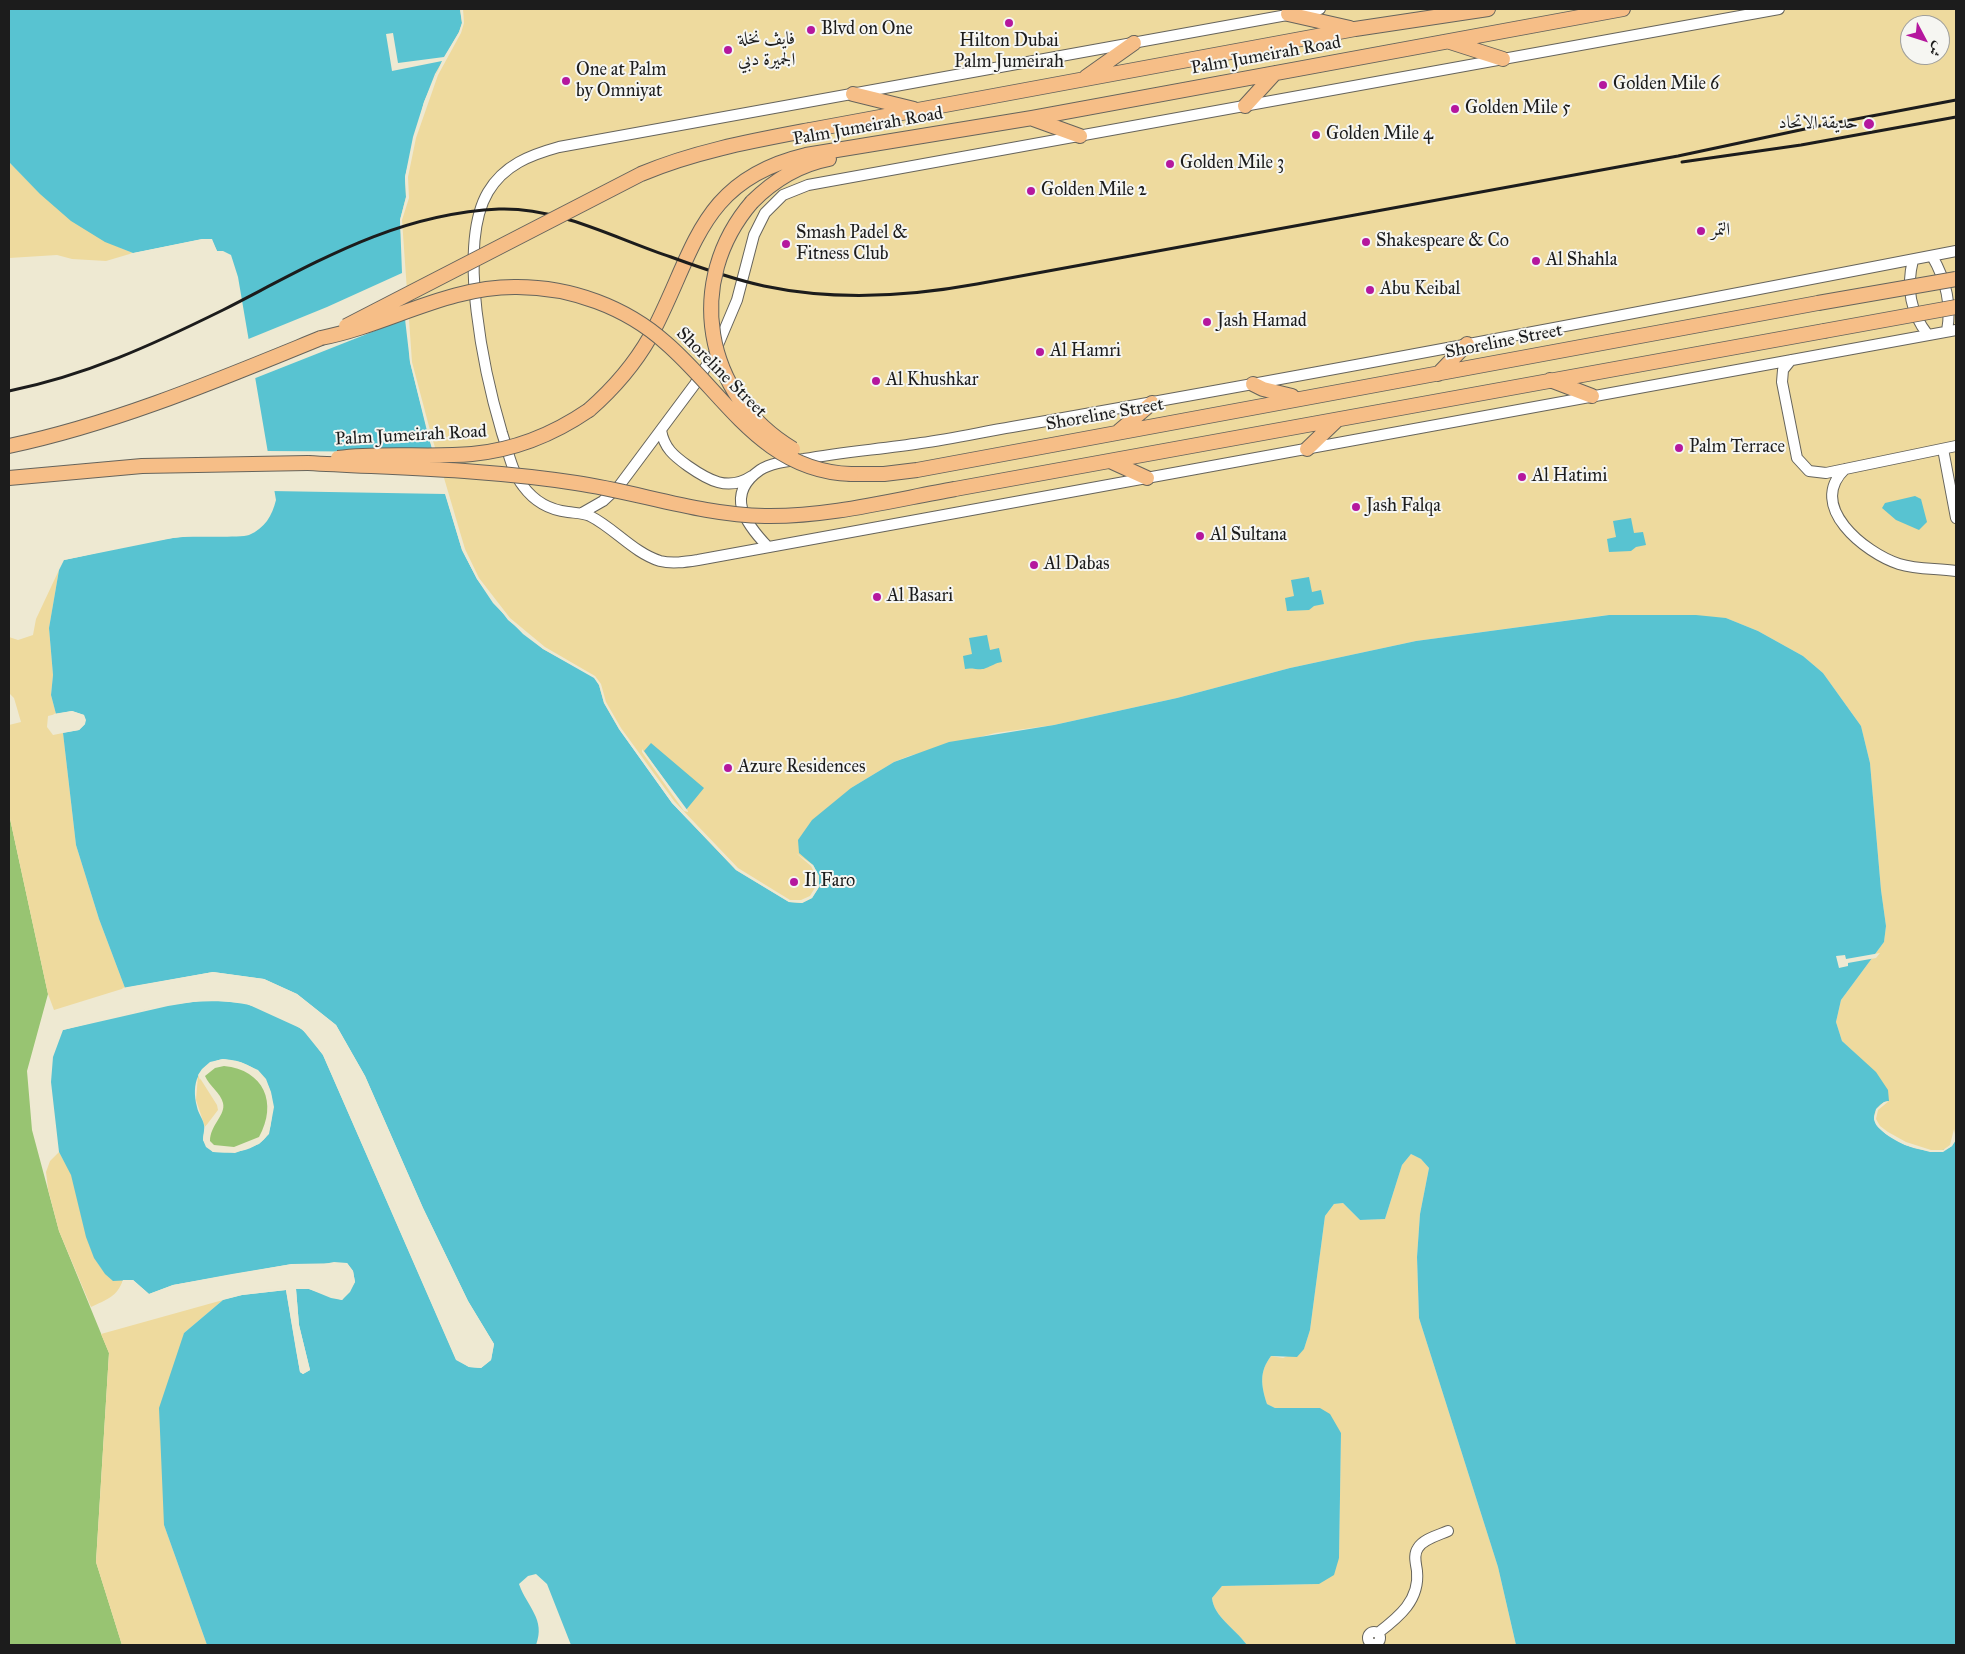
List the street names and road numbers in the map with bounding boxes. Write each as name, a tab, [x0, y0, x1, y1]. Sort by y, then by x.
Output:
street label: Palm Jumeirah Road	[1189, 32, 1343, 80]
street label: Palm Jumeirah Road	[791, 103, 945, 151]
street label: Shoreline Street	[1443, 320, 1565, 364]
street label: Shoreline Street	[671, 323, 771, 423]
street label: Shoreline Street	[1044, 394, 1166, 436]
street label: Palm Jumeirah Road	[335, 421, 487, 451]

